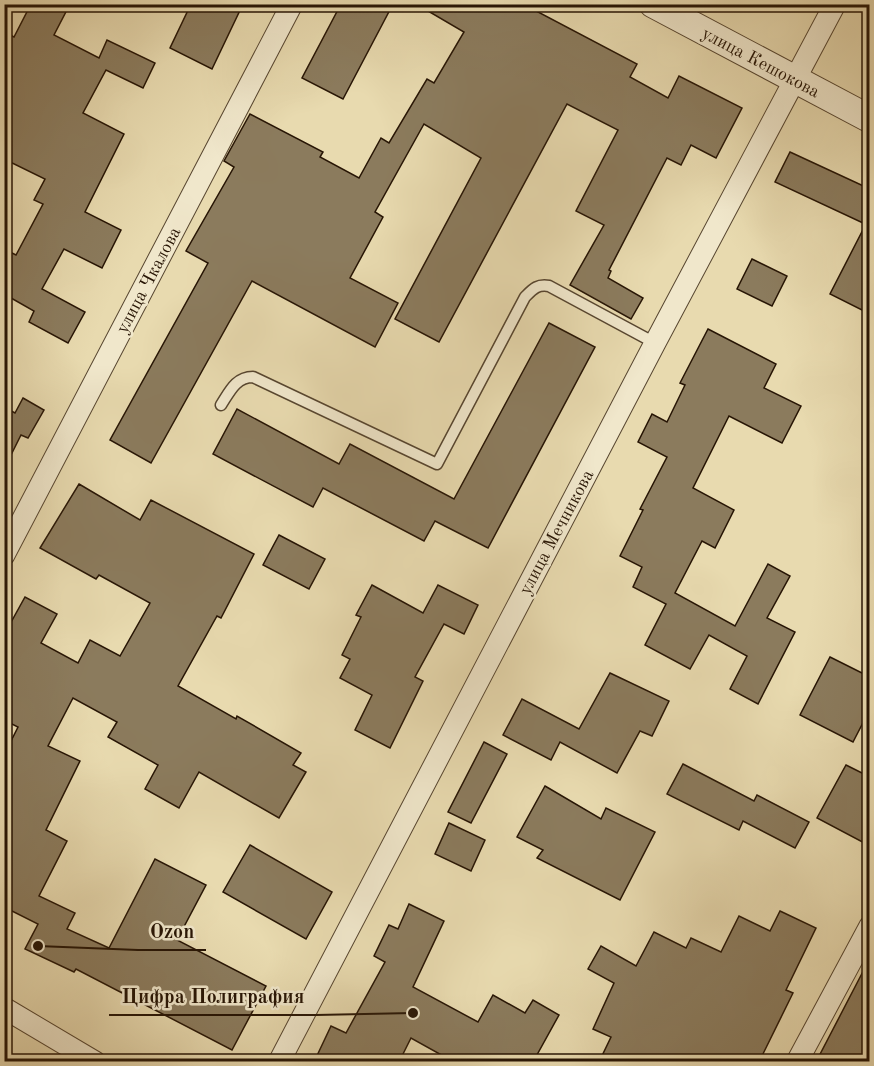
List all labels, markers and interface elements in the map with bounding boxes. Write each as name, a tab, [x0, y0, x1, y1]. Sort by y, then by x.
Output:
street label: улица Кешокова	[699, 24, 823, 102]
street label: улица Чкалова	[113, 224, 185, 337]
street label: улица Мечникова	[516, 467, 597, 598]
callout: Ozon	[138, 912, 206, 950]
text: Ozon	[150, 923, 194, 943]
callout: Цифра Полиграфия	[109, 977, 316, 1015]
text: Цифра Полиграфия	[122, 988, 304, 1008]

